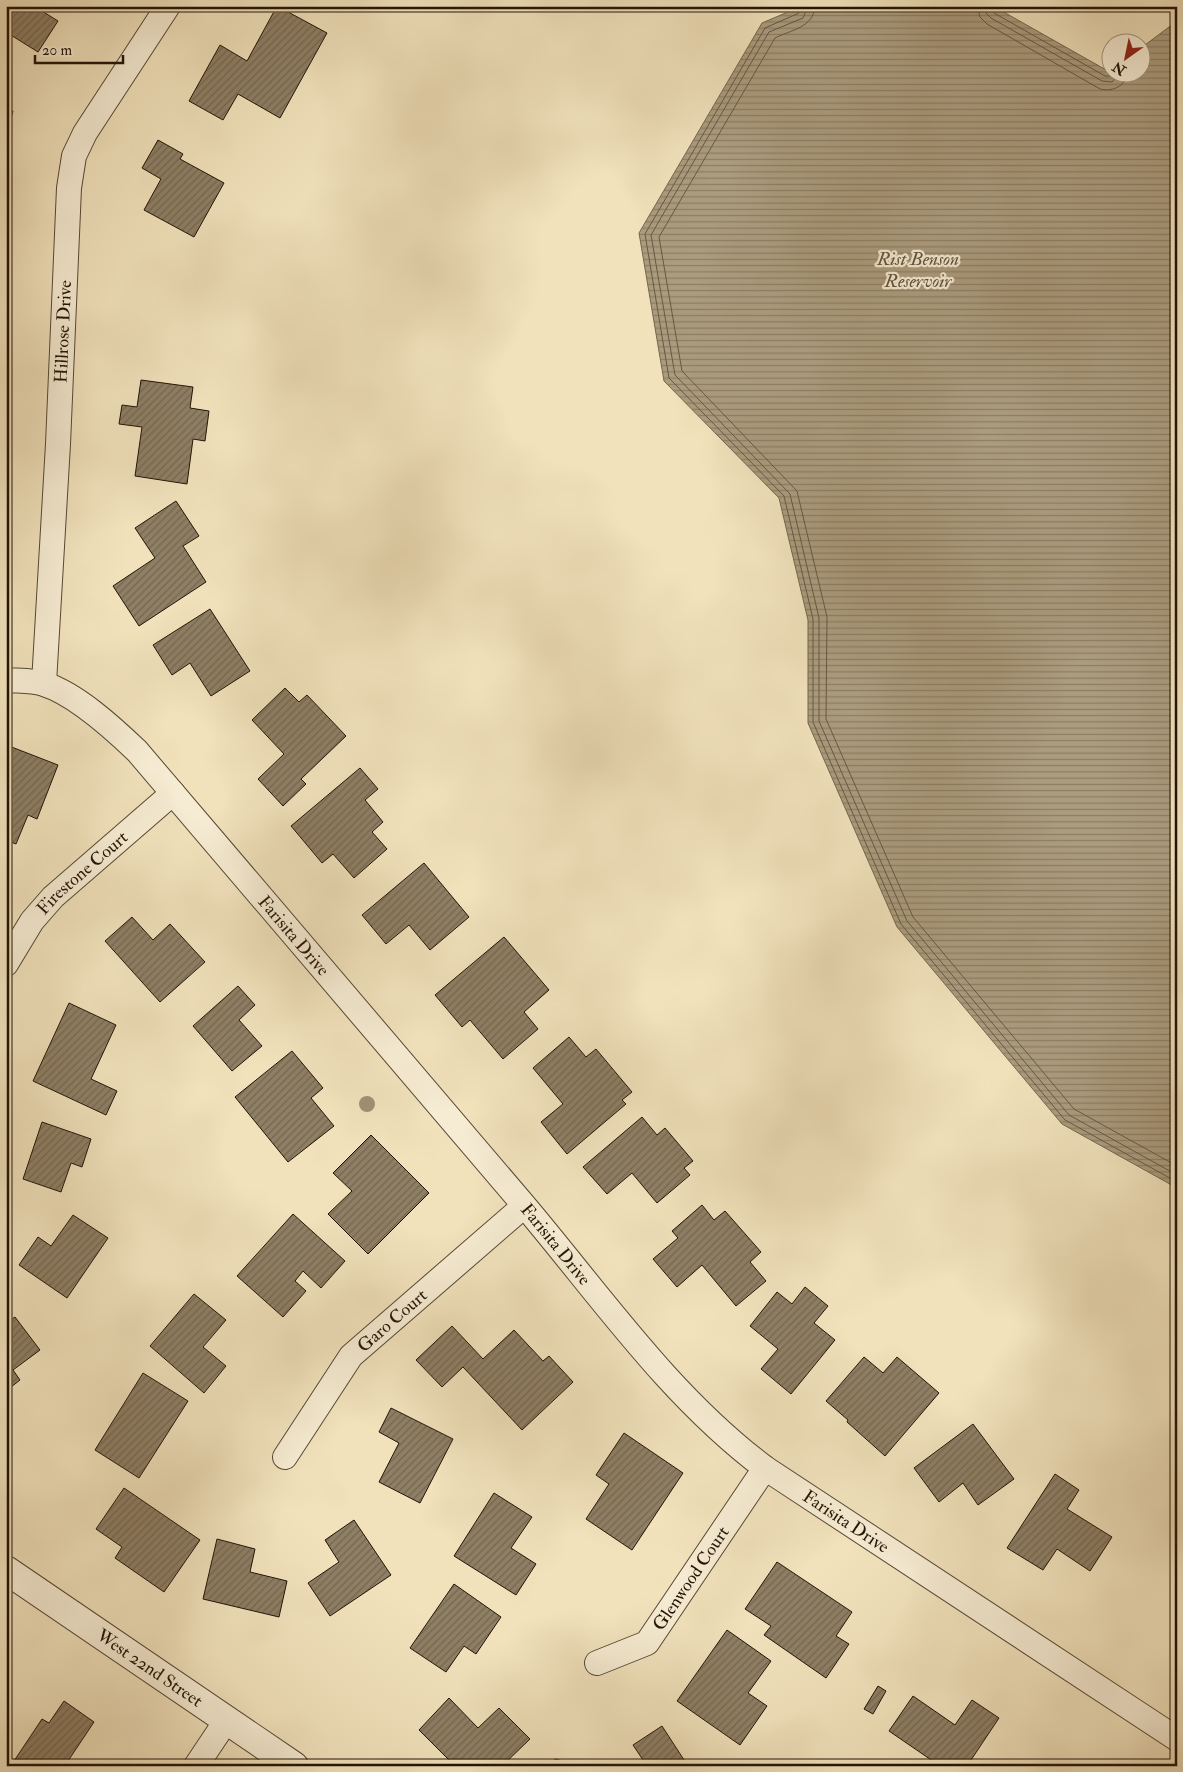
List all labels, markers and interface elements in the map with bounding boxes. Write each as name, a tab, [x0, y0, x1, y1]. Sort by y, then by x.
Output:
scale bar	[35, 32, 122, 64]
north arrow	[1100, 32, 1150, 82]
text: 20 m	[42, 41, 72, 60]
text: N	[1109, 58, 1130, 80]
water label: Rist Benson Reservoir	[876, 247, 959, 293]
street label: Hillrose Drive	[49, 279, 77, 383]
street label: Firestone Court	[31, 826, 133, 919]
street label: Farisita Drive	[253, 891, 335, 981]
street label: Farisita Drive	[516, 1199, 596, 1290]
street label: Garo Court	[352, 1284, 432, 1357]
street label: Farisita Drive	[798, 1485, 894, 1558]
street label: Glenwood Court	[647, 1521, 734, 1635]
street label: West 22nd Street	[91, 1623, 208, 1712]

